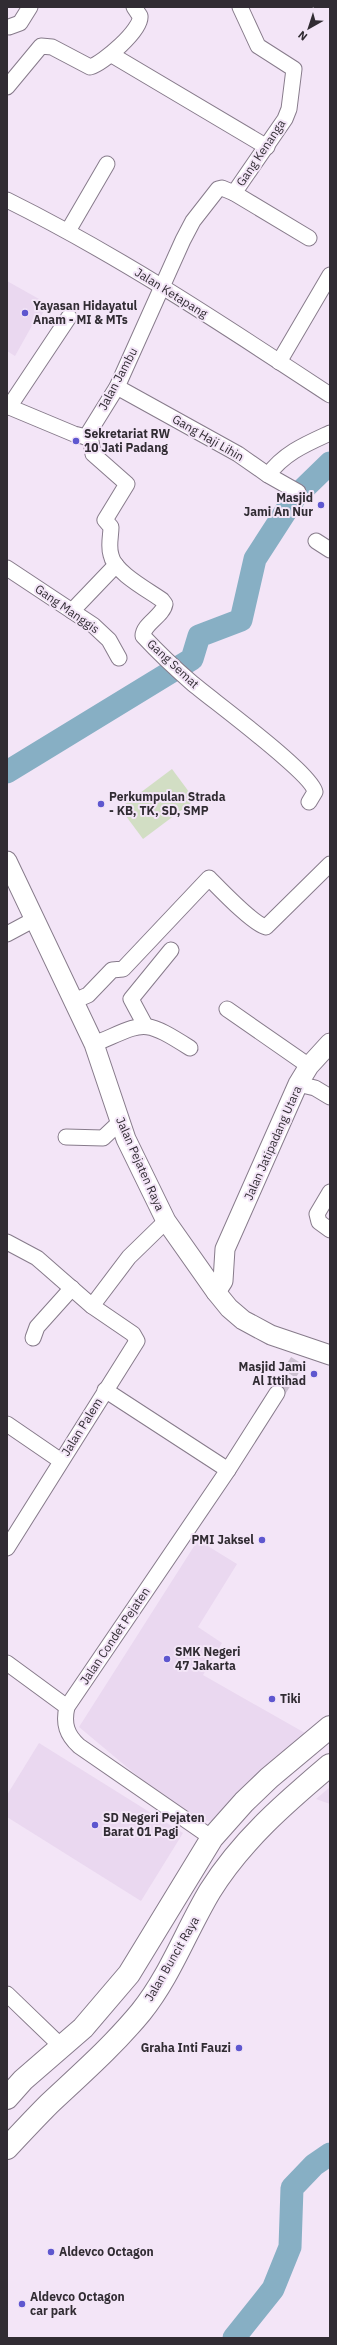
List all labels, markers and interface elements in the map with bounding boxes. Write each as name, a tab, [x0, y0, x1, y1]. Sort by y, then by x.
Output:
north arrow	[289, 8, 329, 48]
text: N	[295, 28, 310, 44]
street label: Gang Kenanga	[233, 116, 289, 189]
street label: Jalan Ketapang	[132, 264, 211, 321]
place label: Yayasan Hidayatul Anam - MI & MTs	[33, 298, 138, 327]
marker: Yayasan Hidayatul Anam - MI & MTs	[20, 308, 30, 318]
street label: Jalan Jambu	[95, 345, 140, 413]
street label: Gang Haji Lihin	[170, 411, 247, 464]
place label: Sekretariat RW 10 Jati Padang	[84, 426, 170, 455]
marker: Sekretariat RW 10 Jati Padang	[71, 436, 81, 446]
place label: Masjid Jami An Nur	[244, 490, 313, 519]
marker: Masjid Jami An Nur	[316, 500, 326, 510]
street label: Gang Manggis	[32, 581, 103, 636]
street label: Gang Semat	[144, 636, 202, 691]
place label: Perkumpulan Strada - KB, TK, SD, SMP	[109, 789, 226, 818]
marker: Perkumpulan Strada - KB, TK, SD, SMP	[96, 799, 106, 809]
street label: Jalan Jatipadang Utara	[241, 1083, 305, 1202]
street label: Jalan Pejaten Raya	[113, 1114, 168, 1214]
place label: Masjid Jami Al Ittihad	[239, 1359, 306, 1388]
marker: Masjid Jami Al Ittihad	[309, 1369, 319, 1379]
street label: Jalan Palem	[58, 1395, 105, 1459]
place label: PMI Jaksel	[192, 1532, 254, 1547]
marker: PMI Jaksel	[257, 1535, 267, 1545]
street label: Jalan Condet Pejaten	[76, 1584, 153, 1687]
place label: SMK Negeri 47 Jakarta	[175, 1644, 241, 1673]
marker: SMK Negeri 47 Jakarta	[162, 1654, 172, 1664]
place label: Tiki	[280, 1691, 301, 1706]
marker: Tiki	[267, 1694, 277, 1704]
place label: SD Negeri Pejaten Barat 01 Pagi	[103, 1810, 205, 1839]
marker: SD Negeri Pejaten Barat 01 Pagi	[90, 1820, 100, 1830]
street label: Jalan Buncit Raya	[141, 1913, 202, 2004]
place label: Graha Inti Fauzi	[141, 2040, 231, 2055]
marker: Graha Inti Fauzi	[234, 2043, 244, 2053]
place label: Aldevco Octagon	[59, 2244, 154, 2259]
marker: Aldevco Octagon	[46, 2247, 56, 2257]
place label: Aldevco Octagon car park	[30, 2289, 125, 2318]
marker: Aldevco Octagon car park	[17, 2299, 27, 2309]

